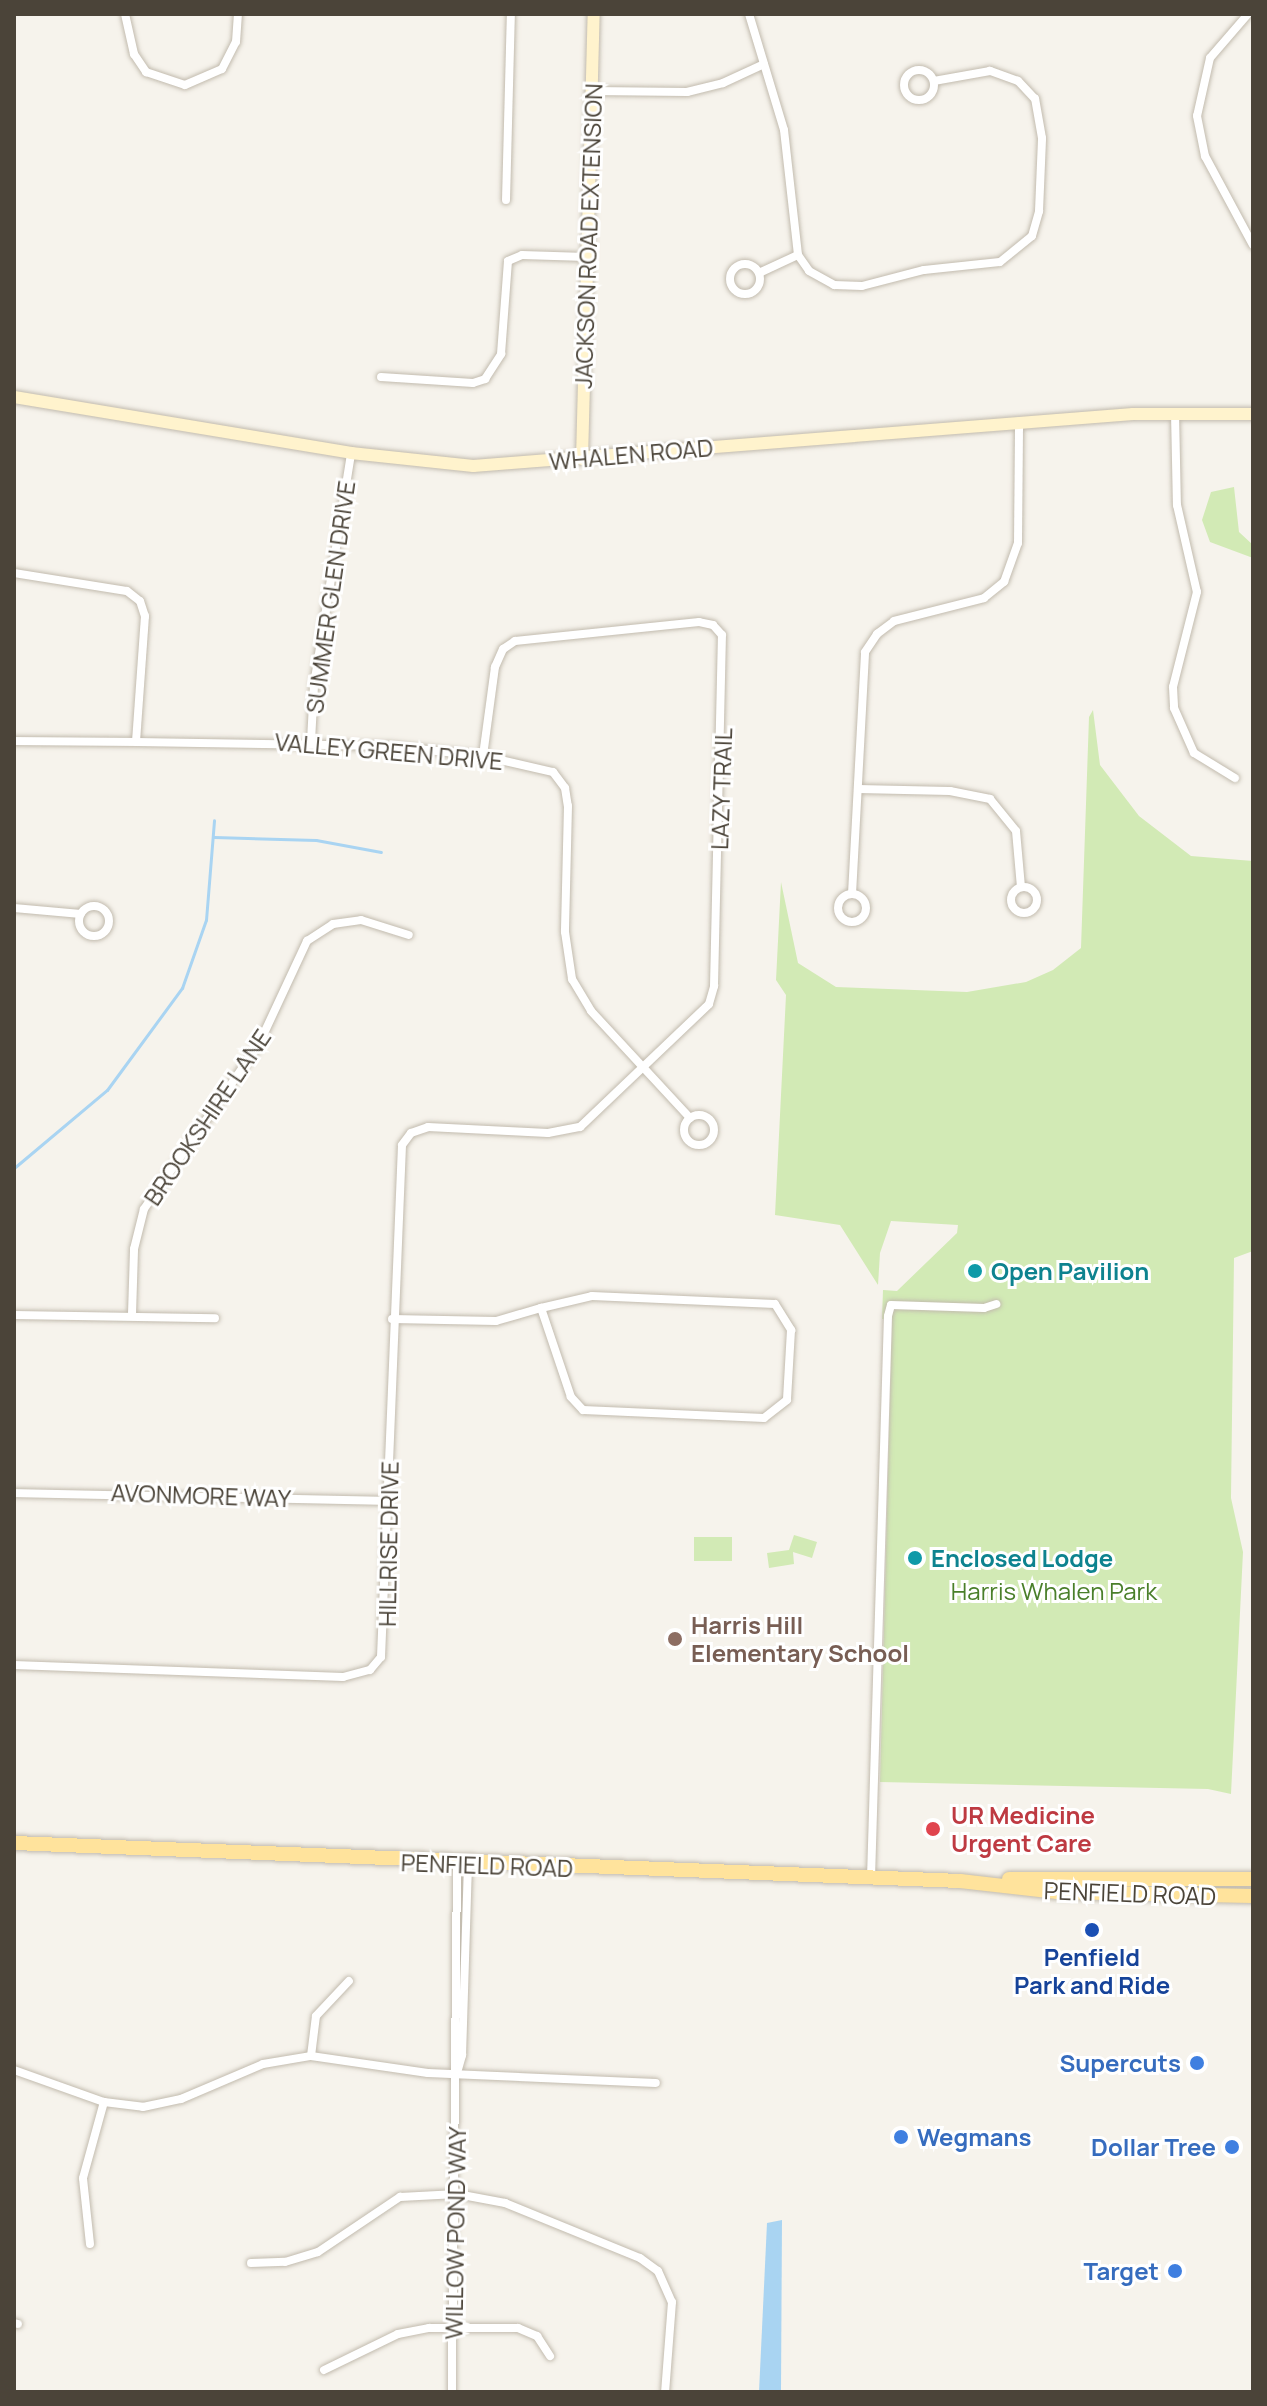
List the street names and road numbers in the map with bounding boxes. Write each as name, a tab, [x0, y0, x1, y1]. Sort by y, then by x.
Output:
street label: JACKSON ROAD EXTENSION	[568, 83, 608, 389]
street label: WHALEN ROAD	[548, 432, 714, 476]
street label: SUMMER GLEN DRIVE	[299, 479, 361, 715]
street label: VALLEY GREEN DRIVE	[273, 727, 505, 775]
street label: LAZY TRAIL	[704, 727, 738, 851]
street label: BROOKSHIRE LANE	[137, 1024, 277, 1210]
street label: HILLRISE DRIVE	[372, 1461, 404, 1627]
street label: AVONMORE WAY	[110, 1477, 292, 1513]
street label: PENFIELD ROAD	[400, 1848, 574, 1882]
street label: PENFIELD ROAD	[1043, 1876, 1217, 1910]
street label: WILLOW POND WAY	[439, 2126, 471, 2340]

